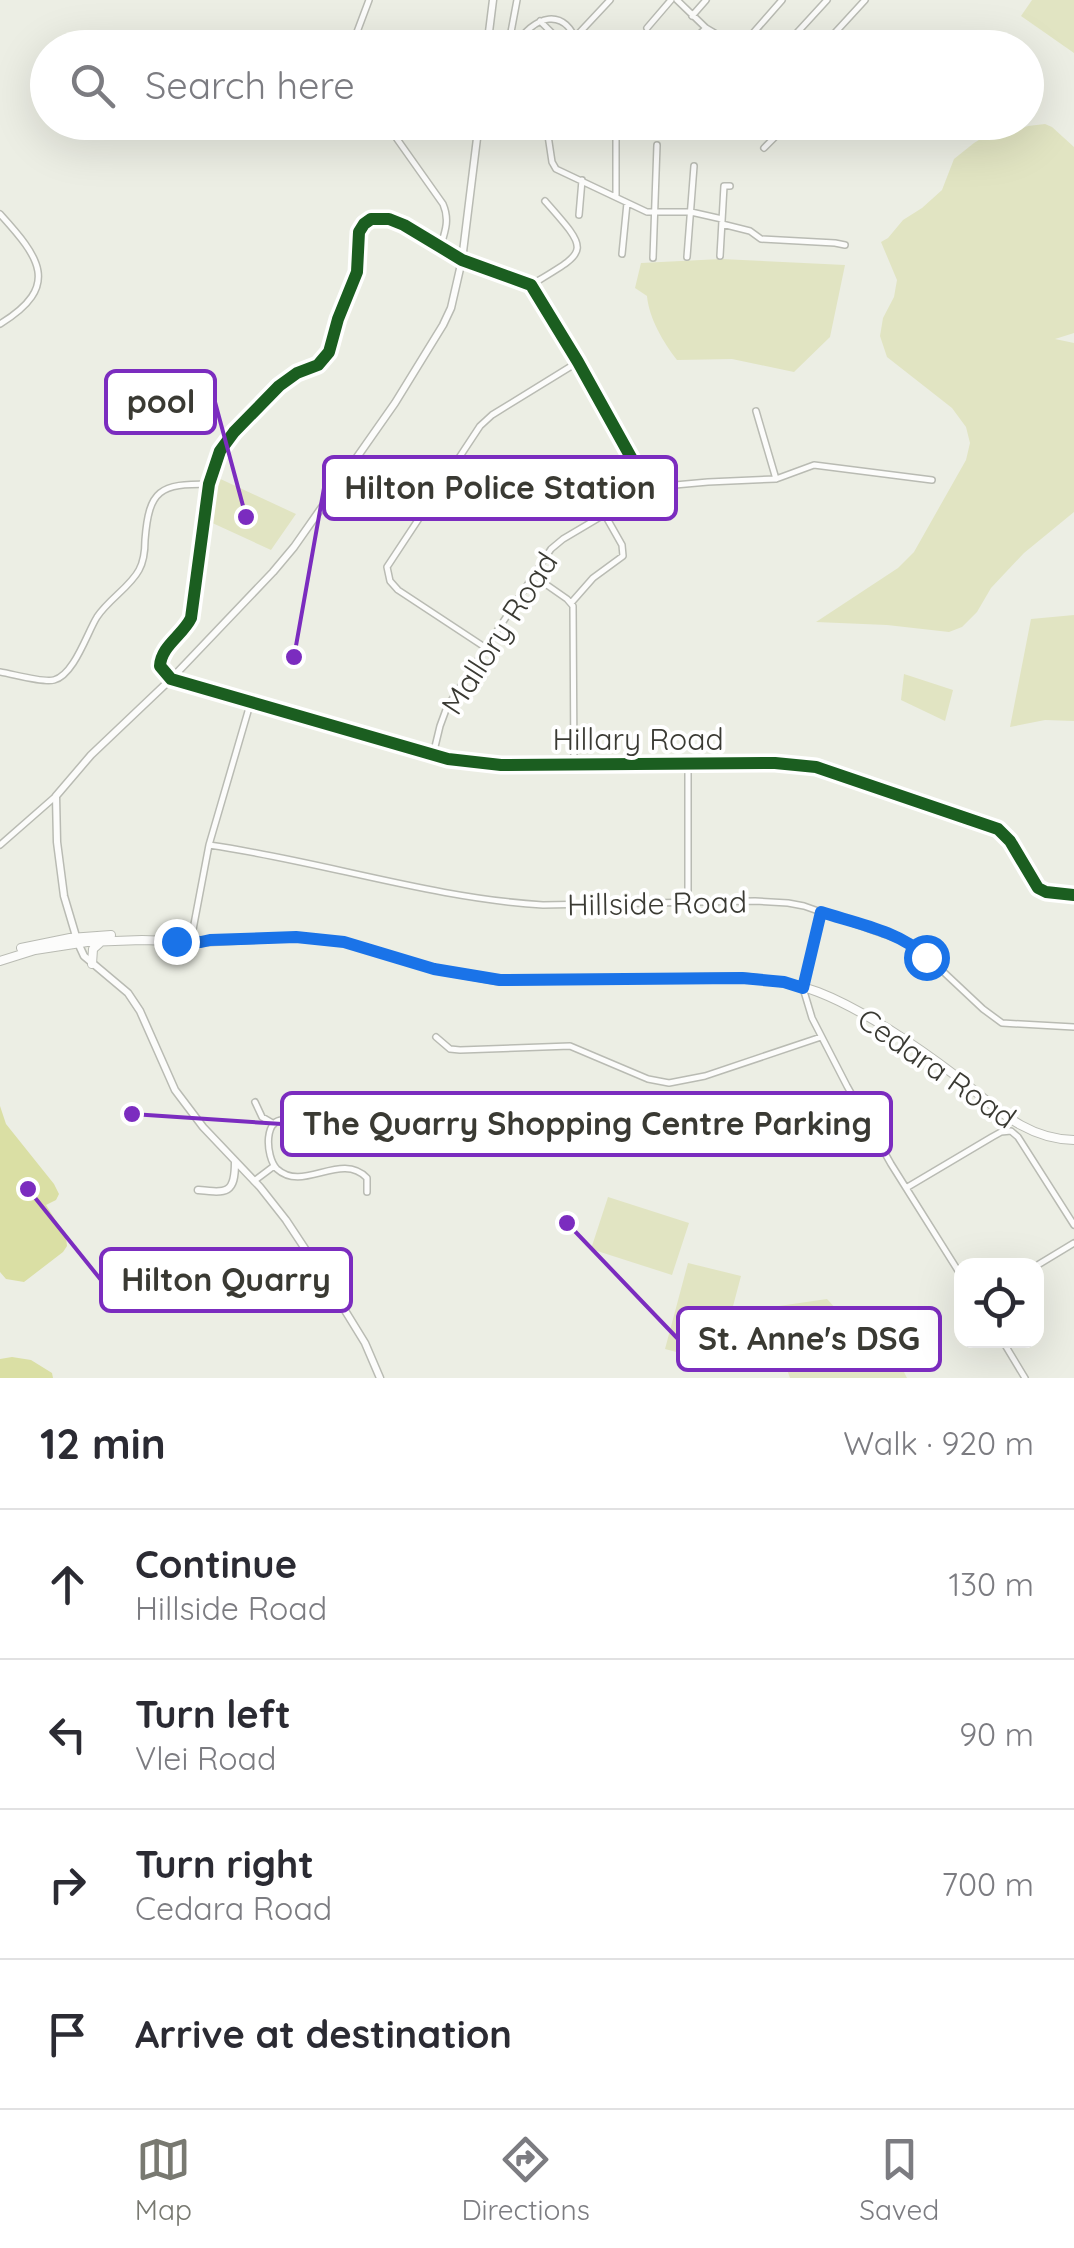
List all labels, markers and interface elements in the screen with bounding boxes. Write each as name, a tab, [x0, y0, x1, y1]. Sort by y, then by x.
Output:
search box	[30, 30, 1044, 140]
icon: search	[65, 58, 120, 113]
text: Search here	[145, 61, 355, 109]
callout: pool	[106, 371, 215, 433]
text: pool	[127, 381, 195, 421]
callout: Hilton Police Station	[324, 457, 676, 519]
text: Hilton Police Station	[344, 467, 656, 507]
street label: Mallory Road	[432, 545, 566, 721]
street label: Hillary Road	[552, 720, 724, 758]
street label: Hillside Road	[567, 882, 747, 924]
route end	[154, 919, 200, 965]
route start	[904, 935, 950, 981]
street label: Cedara Road	[850, 999, 1024, 1137]
callout: The Quarry Shopping Centre Parking	[282, 1093, 891, 1155]
text: The Quarry Shopping Centre Parking	[302, 1103, 872, 1143]
callout: Hilton Quarry	[101, 1249, 351, 1311]
map controls	[954, 1258, 1044, 1348]
button: locate	[954, 1258, 1044, 1348]
text: Hilton Quarry	[121, 1259, 331, 1299]
callout: St. Anne's DSG	[678, 1308, 940, 1370]
text: St. Anne's DSG	[698, 1318, 920, 1358]
text: 12 min	[40, 1417, 166, 1470]
text: Walk · 920 m	[843, 1423, 1034, 1463]
text: Continue	[135, 1540, 297, 1588]
icon: ahead	[40, 1557, 95, 1612]
text: 130 m	[948, 1564, 1034, 1604]
text: Hillside Road	[135, 1588, 327, 1628]
text: Turn left	[135, 1690, 291, 1738]
icon: left	[40, 1707, 95, 1762]
text: 90 m	[959, 1714, 1034, 1754]
text: Vlei Road	[135, 1738, 276, 1778]
text: Turn right	[135, 1840, 314, 1888]
icon: right	[40, 1857, 95, 1912]
text: 700 m	[942, 1864, 1034, 1904]
text: Cedara Road	[135, 1888, 332, 1928]
icon: arrive	[40, 2007, 95, 2062]
text: Arrive at destination	[135, 2010, 512, 2058]
tab: Map	[135, 2132, 192, 2227]
tab: Directions	[461, 2132, 590, 2227]
tab: Saved	[859, 2132, 939, 2227]

